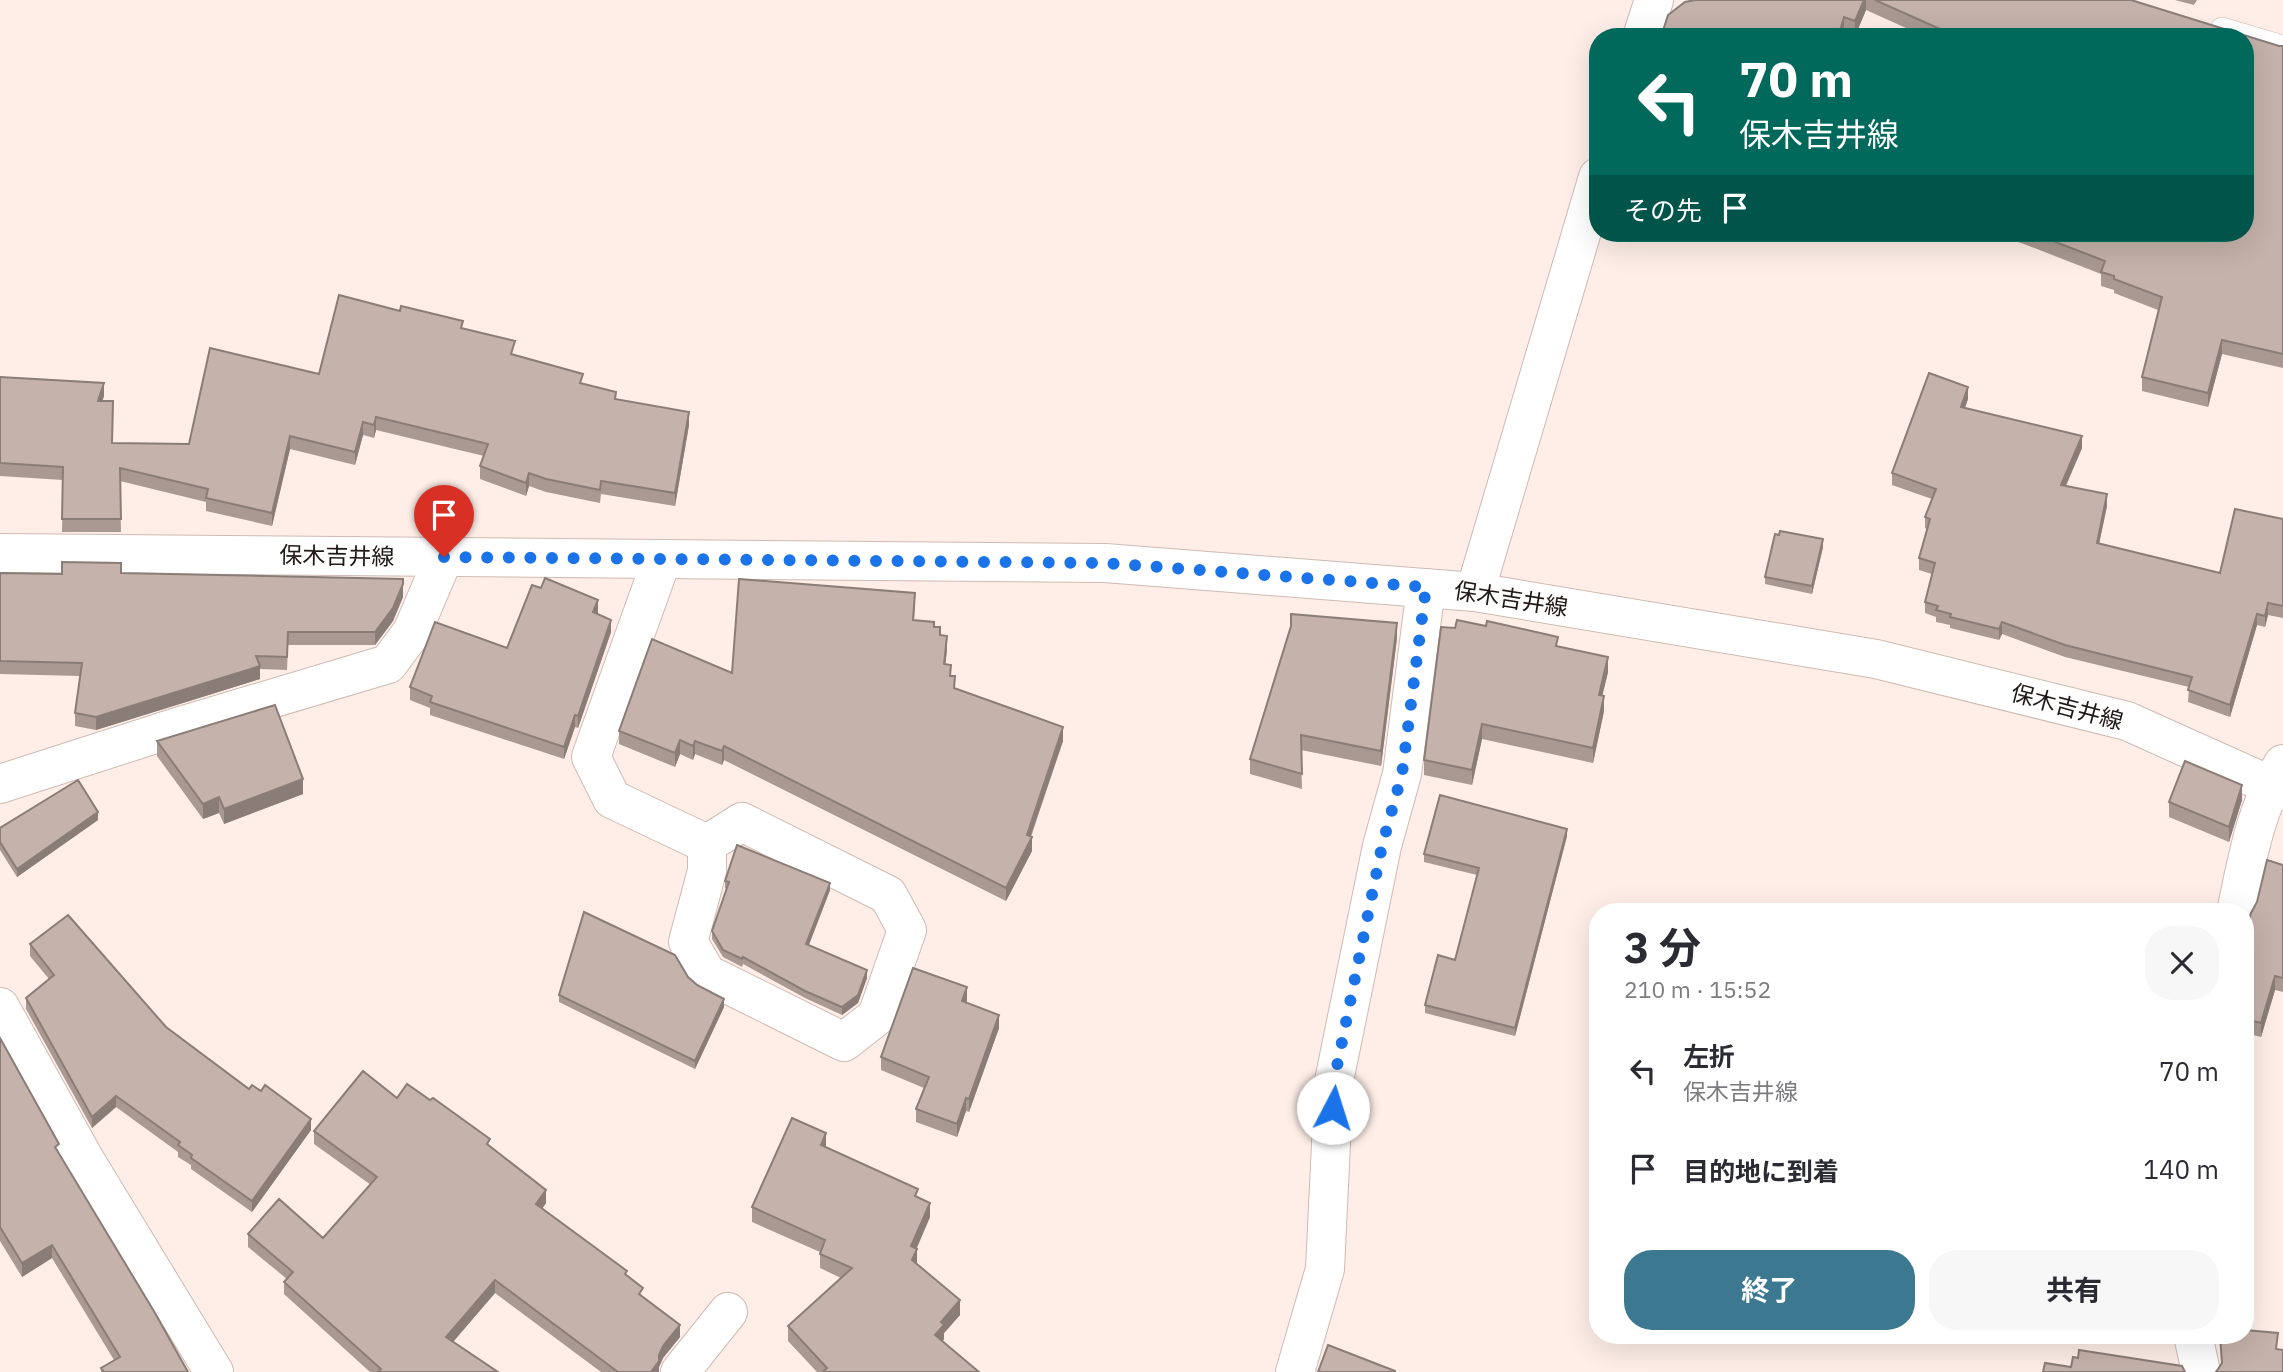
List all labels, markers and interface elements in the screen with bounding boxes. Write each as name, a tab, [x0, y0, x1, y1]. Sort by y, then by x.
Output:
text: 70 m	[1739, 47, 1853, 110]
icon: left	[1624, 56, 1715, 147]
text: 保木吉井線	[1739, 113, 1899, 155]
icon: arrive	[1716, 189, 1754, 227]
text: その先	[1624, 193, 1702, 227]
pin	[414, 485, 474, 557]
icon: arrive	[425, 496, 463, 534]
street label: 保木吉井線	[279, 539, 395, 571]
street label: 保木吉井線	[1452, 574, 1570, 622]
street label: 保木吉井線	[2008, 677, 2127, 735]
text: 3 分	[1624, 920, 1701, 975]
button: close	[2145, 926, 2219, 1000]
text: 210 m · 15:52	[1624, 974, 1771, 1004]
text: 左折	[1683, 1039, 1735, 1073]
icon: left	[1624, 1052, 1662, 1090]
text: 70 m	[2159, 1054, 2219, 1088]
position arrow	[1296, 1071, 1370, 1145]
text: 保木吉井線	[1683, 1076, 1798, 1106]
icon: arrive	[1624, 1150, 1662, 1188]
text: 140 m	[2143, 1152, 2219, 1186]
text: 目的地に到着	[1683, 1154, 1839, 1188]
button: 終了	[1624, 1250, 1915, 1330]
button: 共有	[1929, 1250, 2219, 1330]

